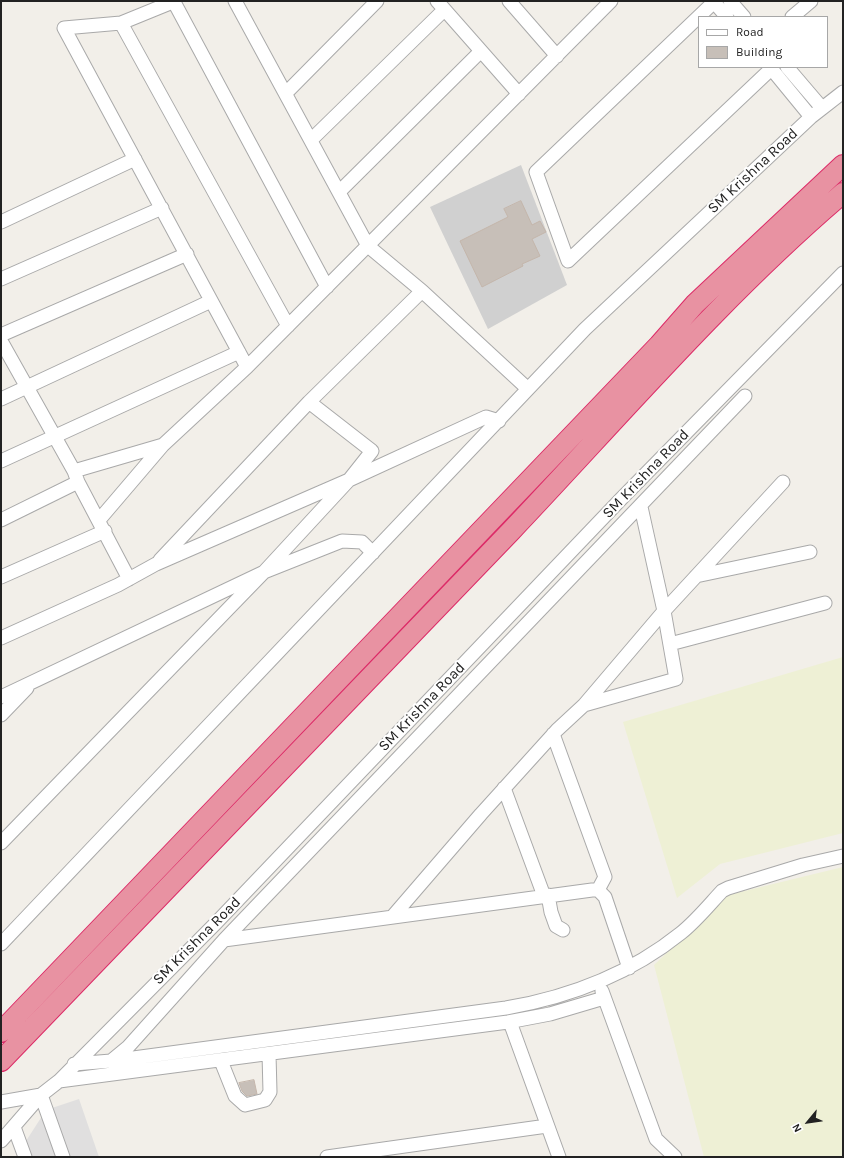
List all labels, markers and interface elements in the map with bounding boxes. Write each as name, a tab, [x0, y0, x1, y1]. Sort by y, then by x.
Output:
legend	[698, 16, 828, 68]
text: Road	[736, 25, 764, 39]
text: Building	[736, 45, 782, 59]
street label: SM Krishna Road	[704, 125, 802, 217]
street label: SM Krishna Road	[599, 426, 693, 522]
street label: SM Krishna Road	[375, 659, 469, 755]
street label: SM Krishna Road	[149, 893, 245, 989]
north arrow	[788, 1102, 828, 1142]
text: N	[789, 1121, 805, 1135]

